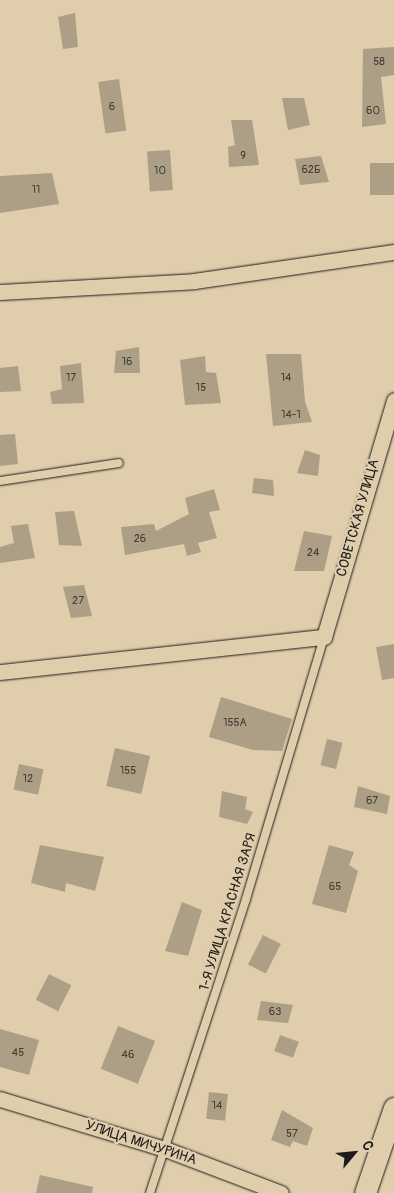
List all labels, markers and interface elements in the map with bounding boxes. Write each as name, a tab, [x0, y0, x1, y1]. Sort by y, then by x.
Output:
house number: 58	[373, 55, 385, 69]
house number: 6	[109, 100, 115, 114]
house number: 60	[366, 104, 380, 118]
house number: 9	[240, 149, 246, 163]
house number: 62Б	[301, 163, 321, 177]
house number: 10	[154, 164, 166, 178]
house number: 11	[32, 183, 40, 197]
house number: 16	[122, 355, 132, 369]
house number: 17	[66, 371, 76, 385]
house number: 14	[281, 371, 291, 385]
house number: 15	[196, 381, 206, 395]
house number: 14-1	[281, 408, 301, 422]
street label: СОВЕТСКАЯ УЛИЦА	[333, 457, 383, 579]
house number: 26	[134, 532, 146, 546]
house number: 24	[307, 546, 319, 560]
house number: 27	[72, 594, 84, 608]
house number: 155А	[223, 716, 247, 730]
house number: 155	[120, 764, 136, 778]
house number: 12	[23, 772, 33, 786]
house number: 67	[366, 794, 378, 808]
street label: 1-Я УЛИЦА КРАСНАЯ ЗАРЯ	[196, 831, 260, 993]
house number: 65	[329, 880, 341, 894]
house number: 63	[269, 1005, 281, 1019]
house number: 45	[12, 1046, 24, 1060]
house number: 46	[122, 1048, 134, 1062]
house number: 14	[212, 1099, 222, 1113]
street label: УЛИЦА МИЧУРИНА	[83, 1117, 199, 1169]
house number: 57	[286, 1127, 298, 1141]
north arrow	[329, 1128, 379, 1178]
text: С	[358, 1138, 377, 1154]

